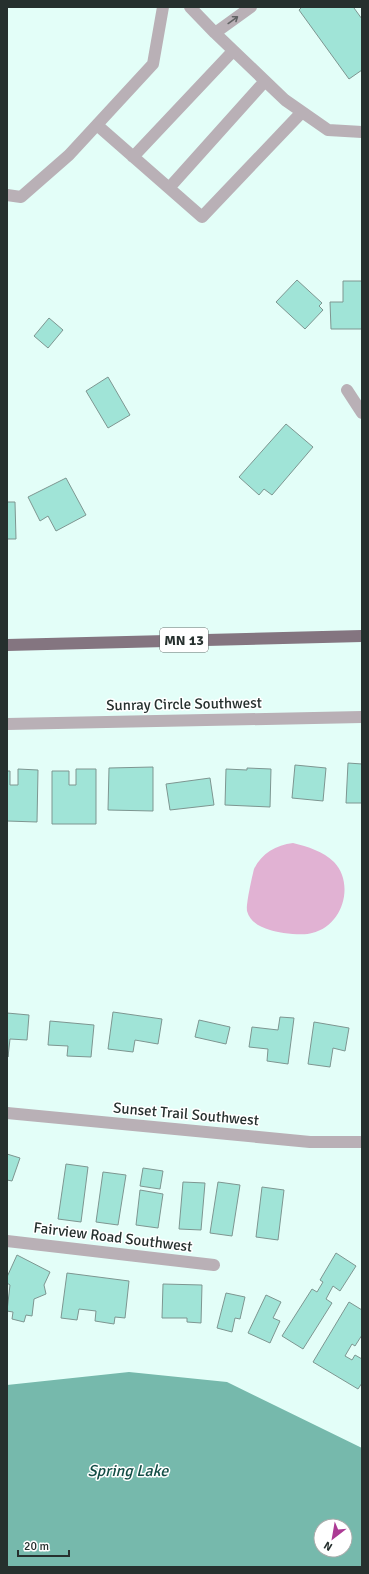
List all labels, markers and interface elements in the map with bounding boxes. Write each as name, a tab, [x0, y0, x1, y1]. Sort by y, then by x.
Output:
one-way arrow	[227, 16, 238, 24]
road number: MN 13	[160, 628, 208, 652]
street label: Sunray Circle Southwest	[106, 694, 262, 714]
street label: Sunset Trail Southwest	[112, 1099, 260, 1129]
street label: Fairview Road Southwest	[32, 1218, 194, 1256]
water label: Spring Lake	[88, 1461, 169, 1481]
north arrow	[313, 1518, 353, 1558]
scale bar	[18, 1532, 69, 1558]
text: 20 m	[24, 1539, 49, 1554]
text: N	[321, 1539, 335, 1554]

